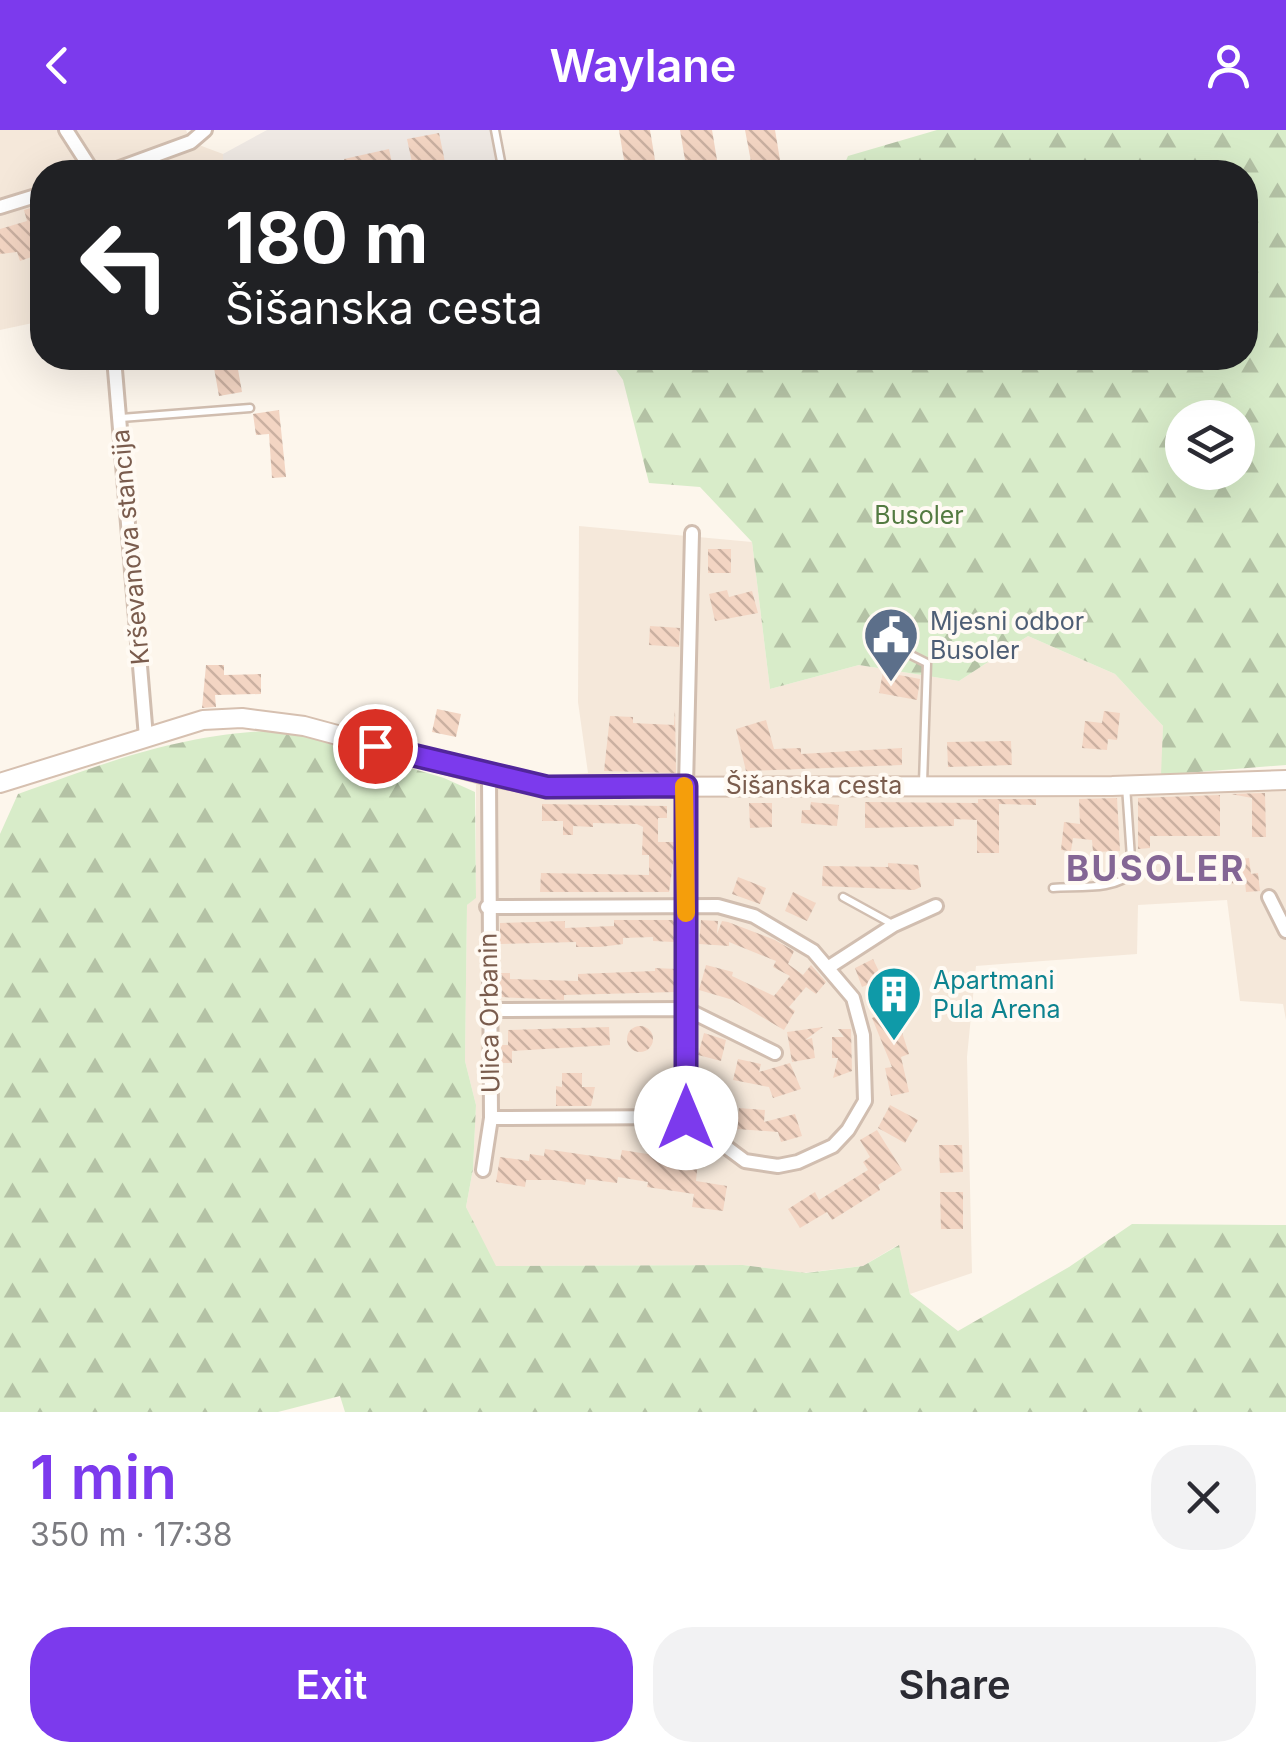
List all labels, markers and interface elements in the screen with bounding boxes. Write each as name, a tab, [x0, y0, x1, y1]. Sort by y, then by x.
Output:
icon: back	[30, 38, 85, 93]
text: Waylane	[550, 38, 736, 93]
icon: person	[1201, 38, 1256, 93]
text: 180 m	[225, 195, 428, 280]
icon: left	[60, 200, 190, 330]
text: Šišanska cesta	[225, 280, 543, 335]
map controls	[1165, 400, 1255, 490]
button: layers	[1165, 400, 1255, 490]
street label: Krševanova stancija	[105, 428, 155, 666]
park label: Busoler	[874, 500, 964, 530]
public building icon: Mjesni odbor Busoler	[861, 605, 921, 684]
place label: Mjesni odbor Busoler	[930, 606, 1084, 665]
pin	[333, 704, 418, 789]
icon: arrive	[348, 719, 403, 774]
street label: Šišanska cesta	[726, 769, 902, 800]
district label: BUSOLER	[1066, 847, 1246, 889]
street label: Ulica Orbanin	[473, 933, 505, 1093]
building icon: Apartmani Pula Arena	[864, 964, 924, 1043]
place label: Apartmani Pula Arena	[933, 965, 1061, 1024]
position arrow	[634, 1066, 738, 1170]
text: 1 min	[30, 1441, 177, 1513]
button: close	[1151, 1445, 1256, 1550]
text: 350 m · 17:38	[30, 1515, 232, 1554]
button: Exit	[30, 1627, 633, 1742]
button: Share	[653, 1627, 1256, 1742]

